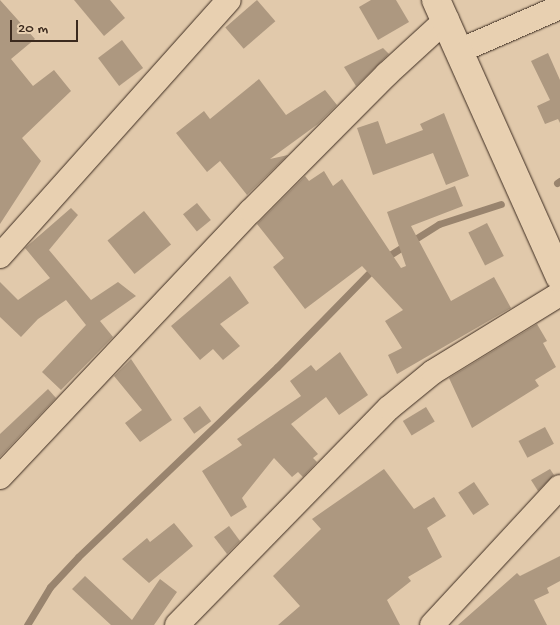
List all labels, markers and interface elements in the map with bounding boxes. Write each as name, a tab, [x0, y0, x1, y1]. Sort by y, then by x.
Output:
scale bar	[12, 10, 80, 42]
text: 20 m	[18, 20, 48, 38]

